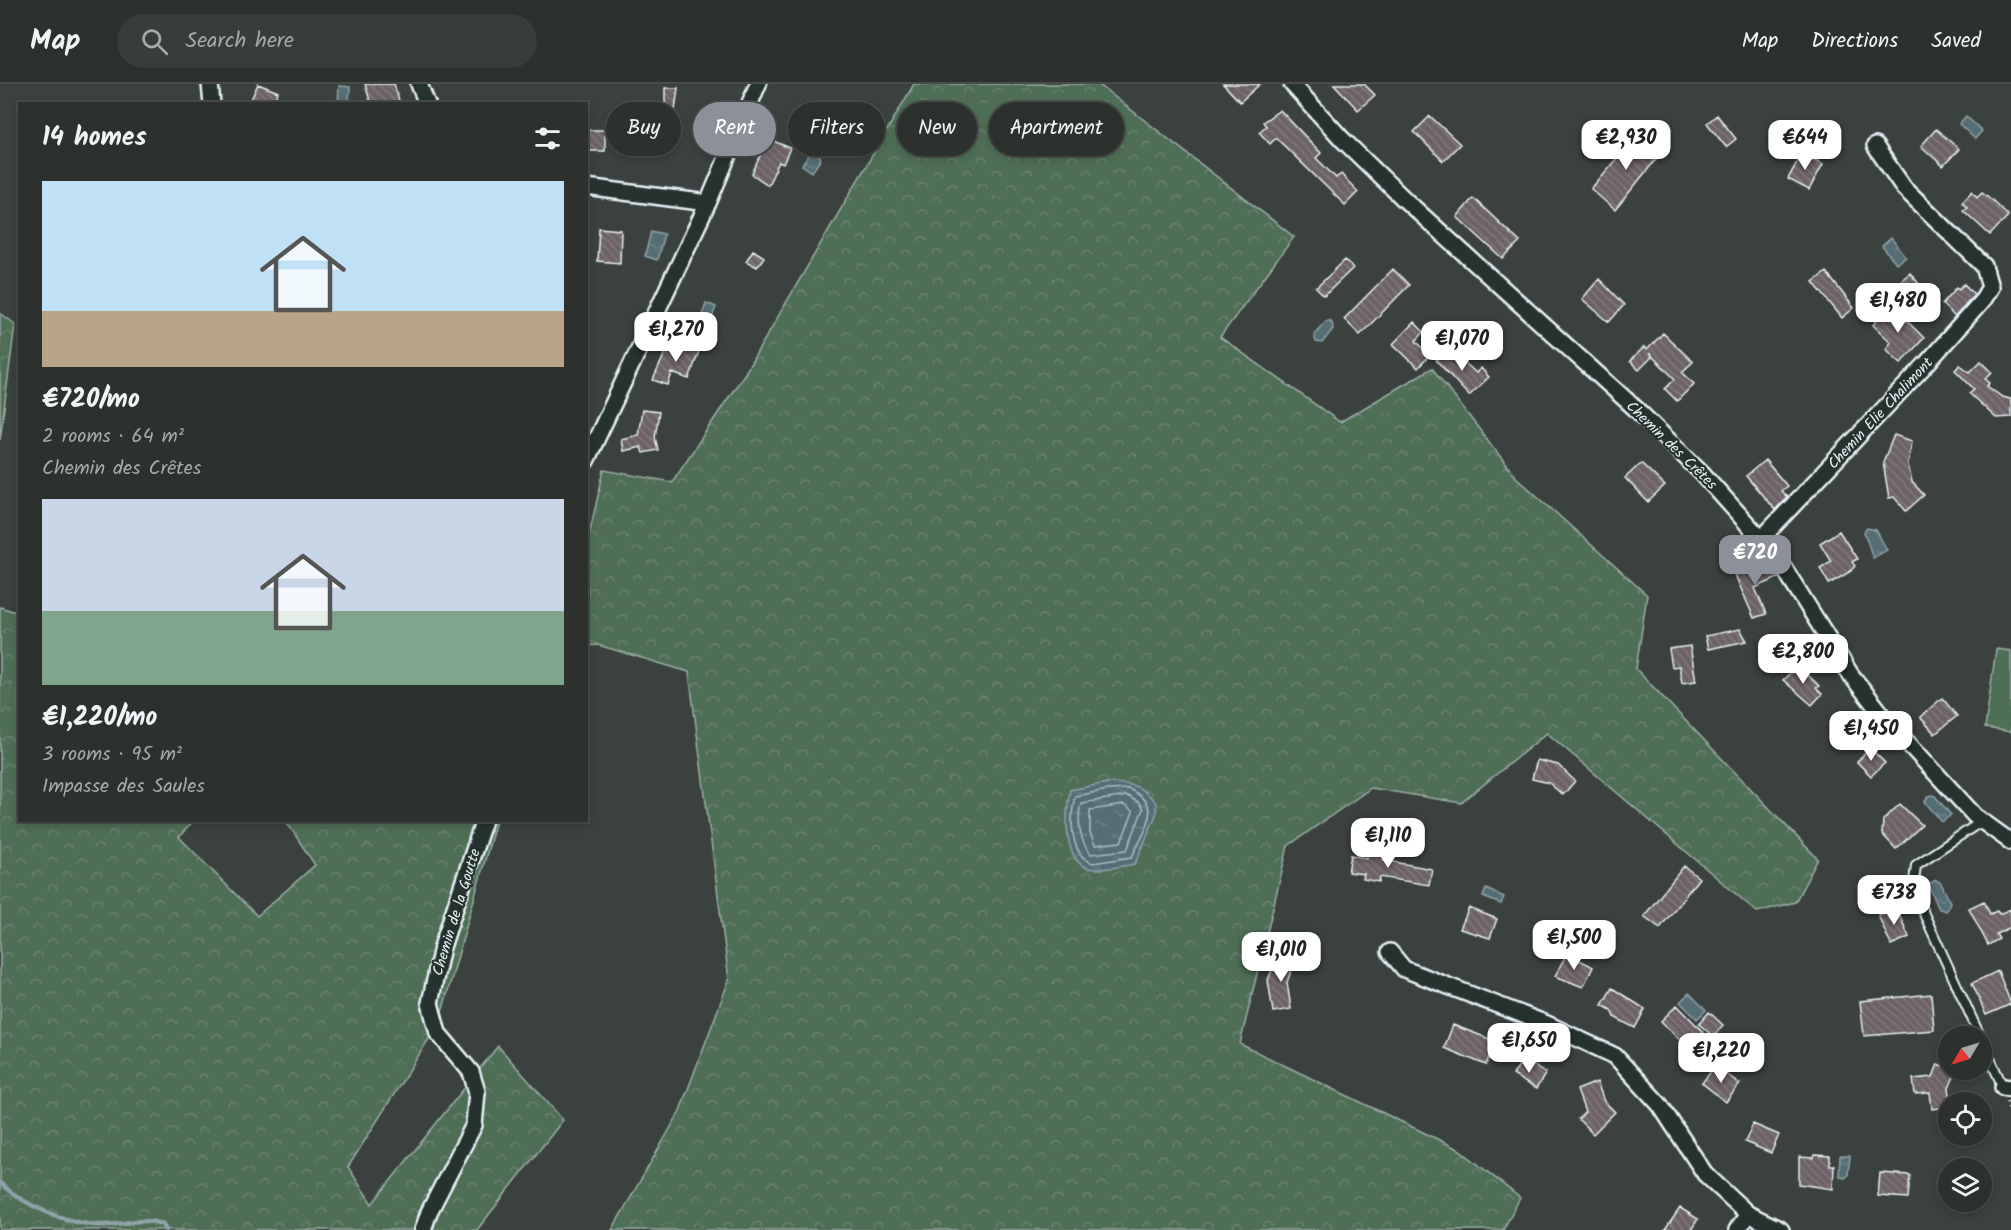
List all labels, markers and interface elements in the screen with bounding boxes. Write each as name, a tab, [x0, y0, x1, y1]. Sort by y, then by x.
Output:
search box	[117, 14, 537, 68]
text: Map	[30, 19, 81, 64]
text: Search here	[186, 24, 294, 59]
icon: search	[138, 25, 171, 58]
text: Map	[1742, 25, 1778, 58]
text: Directions	[1811, 25, 1898, 58]
text: Saved	[1931, 25, 1981, 58]
chip: Buy	[606, 102, 681, 156]
chip: Rent	[693, 102, 776, 156]
chip: Filters	[788, 102, 885, 156]
chip: New	[897, 102, 977, 156]
chip: Apartment	[989, 102, 1124, 156]
text: 14 homes	[42, 117, 147, 159]
pin: €2,930	[1577, 120, 1675, 171]
pin: €644	[1769, 120, 1841, 171]
icon: filters	[531, 122, 564, 155]
text: €2,930	[1596, 123, 1656, 155]
text: €644	[1782, 123, 1828, 155]
icon: home	[249, 220, 357, 328]
pin: €1,480	[1849, 283, 1947, 334]
text: €1,480	[1870, 286, 1926, 318]
pin: €1,270	[627, 312, 725, 363]
text: €1,270	[648, 315, 704, 347]
pin: €1,070	[1413, 321, 1511, 372]
text: €1,070	[1435, 324, 1489, 356]
street label: Chemin Elie Chalimont	[1822, 352, 1939, 475]
text: €720/mo	[42, 379, 140, 421]
street label: Chemin des Crêtes	[1620, 396, 1723, 496]
text: 2 rooms · 64 m²	[42, 421, 184, 453]
text: Chemin des Crêtes	[42, 453, 201, 485]
pin: €720	[1719, 535, 1791, 586]
icon: home	[249, 538, 357, 646]
text: €720	[1733, 538, 1777, 570]
pin: €2,800	[1754, 634, 1852, 685]
text: €2,800	[1772, 637, 1834, 669]
text: €1,220/mo	[42, 697, 157, 739]
pin: €1,450	[1822, 711, 1920, 762]
text: €1,450	[1843, 714, 1899, 746]
text: 3 rooms · 95 m²	[42, 739, 182, 771]
text: Impasse des Saules	[42, 771, 205, 803]
pin: €1,110	[1339, 818, 1437, 869]
text: €1,110	[1365, 821, 1411, 853]
street label: Chemin de la Goutte	[426, 846, 488, 979]
pin: €738	[1858, 875, 1930, 926]
text: €738	[1872, 878, 1916, 910]
pin: €1,500	[1525, 920, 1623, 971]
text: €1,500	[1547, 923, 1601, 955]
pin: €1,010	[1232, 932, 1330, 983]
text: €1,010	[1256, 935, 1306, 967]
pin: €1,650	[1480, 1023, 1578, 1074]
text: €1,650	[1501, 1026, 1557, 1058]
north arrow	[1938, 1026, 1992, 1080]
map controls	[1938, 1026, 1992, 1212]
pin: €1,220	[1672, 1033, 1770, 1084]
text: €1,220	[1692, 1036, 1750, 1068]
button: locate	[1938, 1092, 1992, 1146]
button: layers	[1938, 1158, 1992, 1212]

